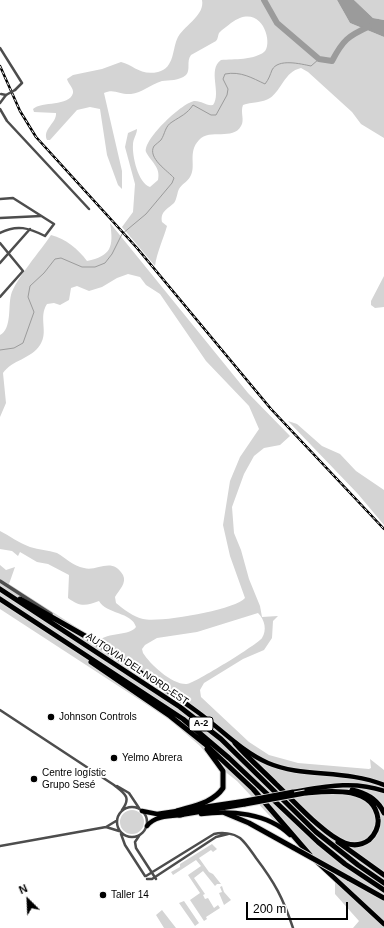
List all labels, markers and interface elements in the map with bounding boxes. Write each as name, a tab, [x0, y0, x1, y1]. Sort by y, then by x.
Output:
street label: AUTOVIA DEL NORD-EST	[84, 630, 190, 708]
place label: Johnson Controls	[59, 711, 137, 723]
marker: Johnson Controls	[46, 712, 56, 722]
road number: A-2	[189, 717, 213, 731]
place label: Yelmo Abrera	[122, 752, 182, 764]
marker: Yelmo Abrera	[109, 753, 119, 763]
place label: Centre logístic Grupo Sesé	[42, 767, 106, 790]
marker: Centre logístic Grupo Sesé	[29, 774, 39, 784]
north arrow	[8, 880, 48, 920]
text: N	[17, 882, 29, 896]
place label: Taller 14	[111, 889, 149, 901]
marker: Taller 14	[98, 890, 108, 900]
scale bar	[248, 894, 350, 920]
text: 200 m	[253, 902, 286, 916]

